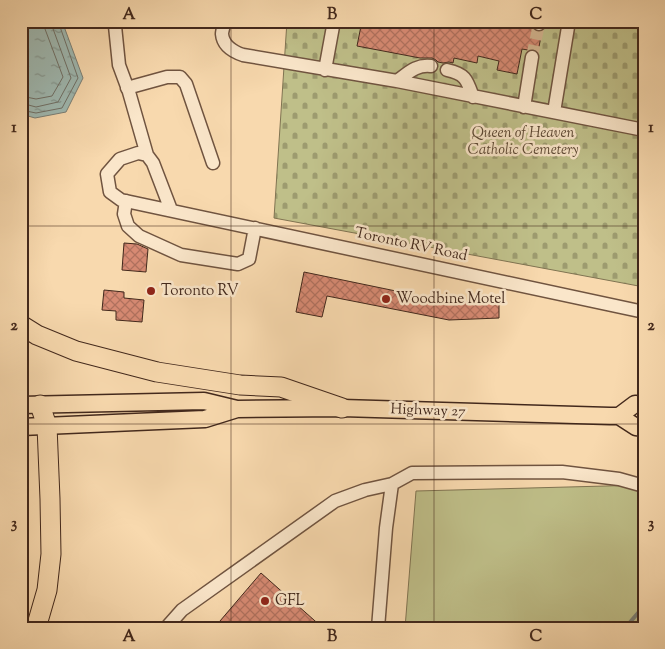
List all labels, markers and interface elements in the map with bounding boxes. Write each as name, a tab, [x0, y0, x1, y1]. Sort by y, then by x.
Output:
text: A	[123, 4, 136, 27]
text: B	[327, 4, 337, 27]
text: C	[530, 4, 543, 27]
text: 1	[11, 117, 17, 140]
text: 1	[648, 117, 654, 140]
park label: Queen of Heaven Catholic Cemetery	[468, 123, 578, 161]
street label: Toronto RV Road	[353, 223, 470, 267]
place label: Toronto RV	[161, 281, 239, 302]
marker: Toronto RV	[145, 285, 157, 297]
place label: Woodbine Motel	[396, 289, 505, 310]
marker: Woodbine Motel	[380, 293, 392, 305]
text: 2	[10, 315, 18, 338]
text: 2	[647, 315, 655, 338]
street label: Highway 27	[390, 399, 466, 423]
text: 3	[11, 513, 18, 536]
text: 3	[648, 513, 655, 536]
place label: GFL	[275, 591, 305, 612]
marker: GFL	[259, 595, 271, 607]
text: A	[123, 626, 136, 649]
text: B	[327, 626, 337, 649]
text: C	[530, 626, 543, 649]

